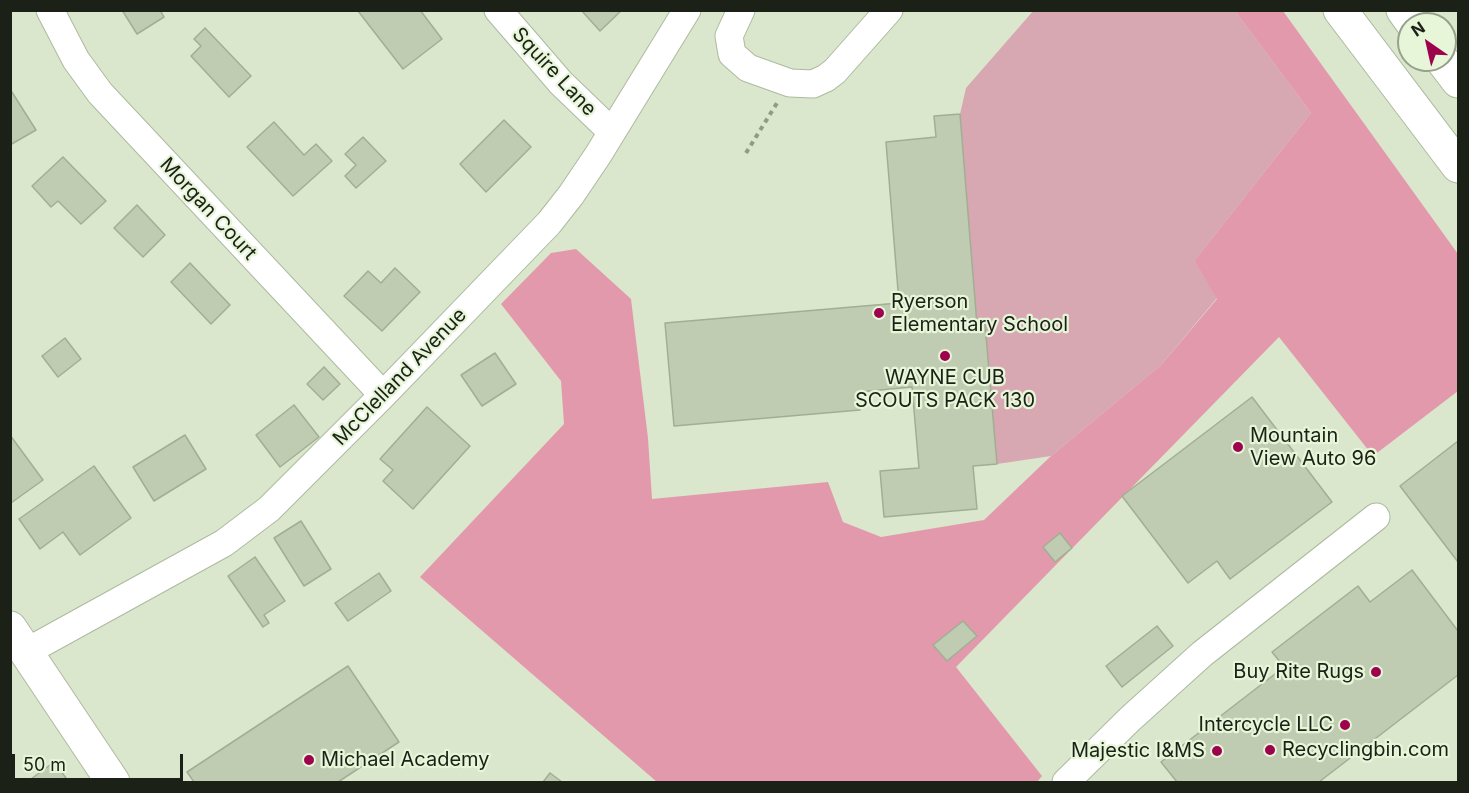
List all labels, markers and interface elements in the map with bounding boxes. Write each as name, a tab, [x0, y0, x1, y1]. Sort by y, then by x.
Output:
north arrow	[1397, 12, 1457, 72]
text: N	[1407, 17, 1429, 40]
street label: Squire Lane	[507, 23, 601, 121]
street label: Morgan Court	[155, 153, 261, 265]
place label: Ryerson Elementary School	[891, 290, 1068, 337]
street label: McClelland Avenue	[328, 303, 472, 451]
marker: Ryerson Elementary School	[872, 306, 886, 320]
marker: WAYNE CUB SCOUTS PACK 130	[938, 349, 952, 363]
place label: WAYNE CUB SCOUTS PACK 130	[855, 366, 1035, 413]
place label: Mountain View Auto 96	[1250, 424, 1376, 471]
marker: Mountain View Auto 96	[1231, 440, 1245, 454]
place label: Buy Rite Rugs	[1233, 660, 1364, 684]
marker: Buy Rite Rugs	[1369, 665, 1383, 679]
place label: Intercycle LLC	[1199, 713, 1333, 737]
marker: Intercycle LLC	[1338, 718, 1352, 732]
place label: Recyclingbin.com	[1282, 738, 1449, 762]
place label: Majestic I&MS	[1071, 739, 1205, 763]
scale bar	[15, 742, 186, 780]
marker: Recyclingbin.com	[1263, 743, 1277, 757]
marker: Majestic I&MS	[1210, 744, 1224, 758]
place label: Michael Academy	[321, 748, 490, 772]
marker: Michael Academy	[302, 753, 316, 767]
text: 50 m	[23, 754, 66, 775]

